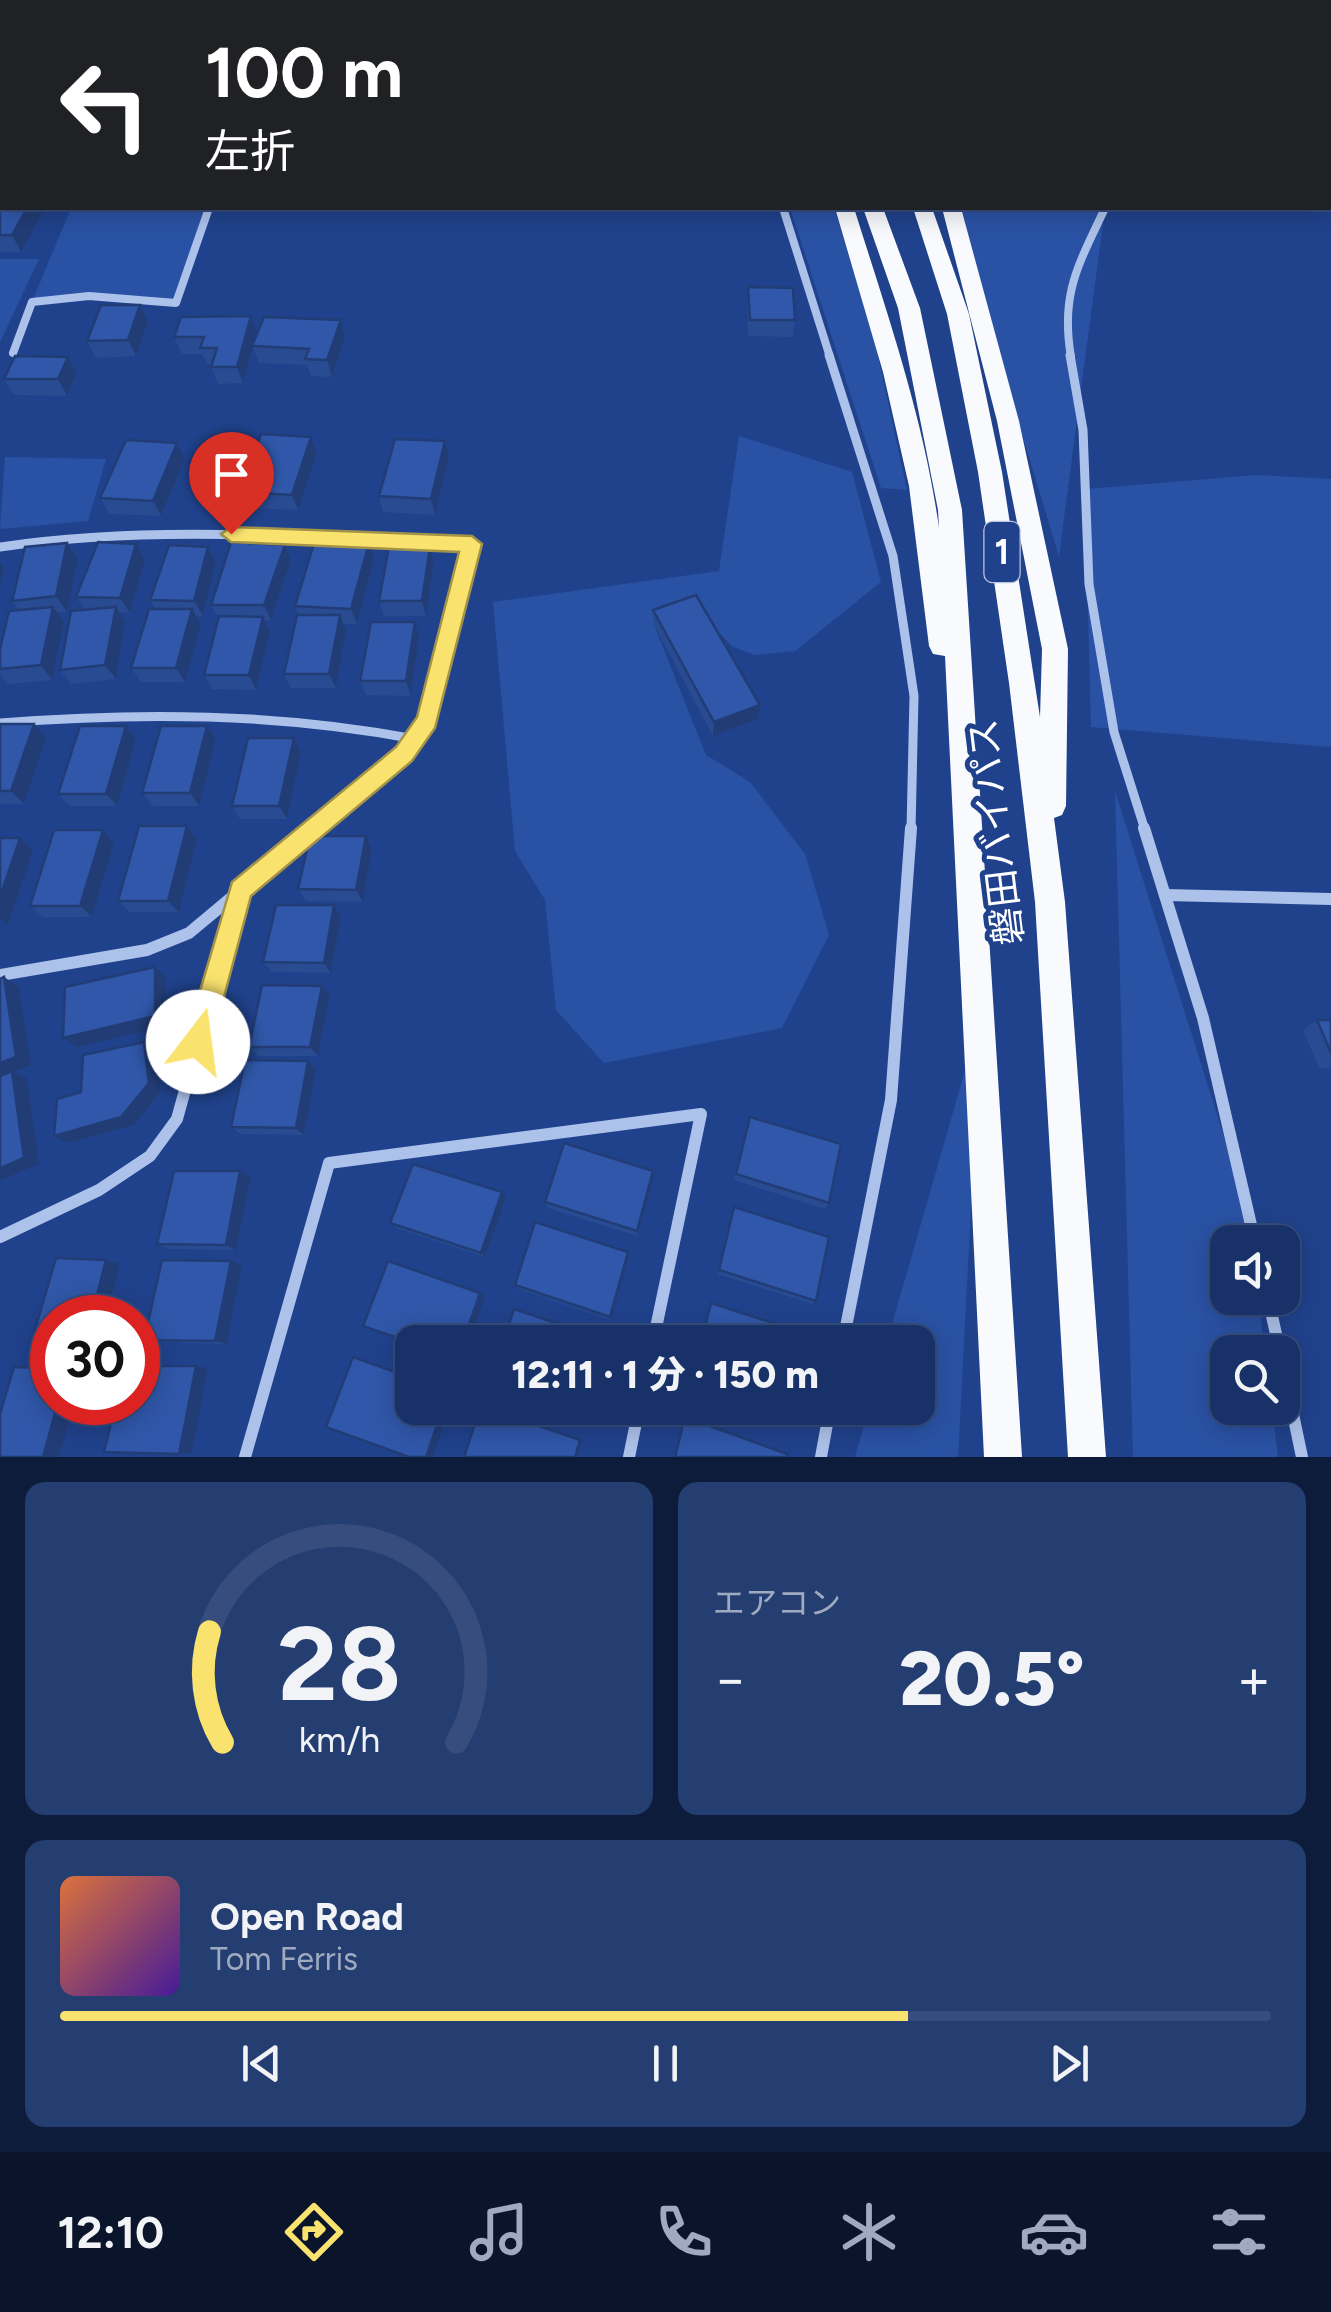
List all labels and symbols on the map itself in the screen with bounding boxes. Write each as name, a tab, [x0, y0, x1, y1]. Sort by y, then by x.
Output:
pin	[189, 432, 274, 535]
road number: 1	[984, 522, 1020, 582]
street label: 磐田バイパス	[959, 716, 1033, 948]
position arrow	[146, 990, 250, 1094]
speed limit sign: 30	[30, 1295, 160, 1425]

